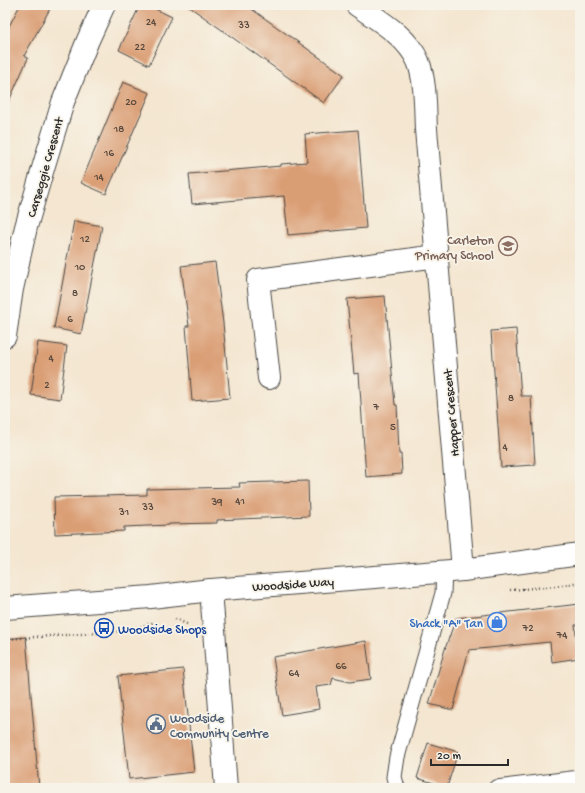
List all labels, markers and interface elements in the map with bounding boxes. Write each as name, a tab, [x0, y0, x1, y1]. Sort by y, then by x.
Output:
house number: 24	[146, 17, 157, 29]
house number: 33	[237, 20, 250, 32]
house number: 22	[135, 42, 146, 54]
house number: 20	[125, 97, 137, 109]
street label: Carseggie Crescent	[25, 114, 68, 220]
house number: 18	[113, 124, 124, 136]
house number: 16	[103, 148, 114, 160]
house number: 14	[93, 172, 105, 184]
house number: 12	[79, 234, 91, 246]
place label: Carleton Primary School	[414, 234, 495, 264]
school or university icon: Carleton Primary School	[497, 235, 519, 257]
house number: 10	[74, 262, 85, 274]
house number: 8	[72, 288, 78, 300]
house number: 6	[67, 314, 73, 326]
house number: 4	[48, 353, 54, 365]
street label: Happer Crescent	[441, 367, 464, 457]
house number: 2	[44, 380, 50, 392]
house number: 8	[508, 393, 514, 405]
house number: 7	[372, 402, 379, 414]
house number: 5	[390, 422, 396, 434]
house number: 4	[502, 442, 508, 454]
house number: 41	[235, 496, 245, 508]
house number: 39	[210, 497, 223, 509]
house number: 33	[141, 502, 154, 514]
house number: 31	[118, 507, 129, 519]
street label: Woodside Way	[252, 575, 335, 596]
shop icon: Shack "A" Tan	[486, 611, 508, 633]
bus stop icon: Woodside Shops	[93, 617, 115, 639]
place label: Shack "A" Tan	[410, 617, 484, 632]
place label: Woodside Shops	[118, 623, 207, 638]
house number: 72	[521, 623, 534, 635]
house number: 74	[556, 630, 568, 642]
house number: 66	[335, 661, 347, 673]
house number: 64	[289, 668, 300, 680]
place label: Woodside Community Centre	[170, 712, 269, 742]
public building icon: Woodside Community Centre	[145, 713, 167, 735]
scale bar	[431, 741, 508, 767]
text: 20 m	[437, 750, 462, 764]

